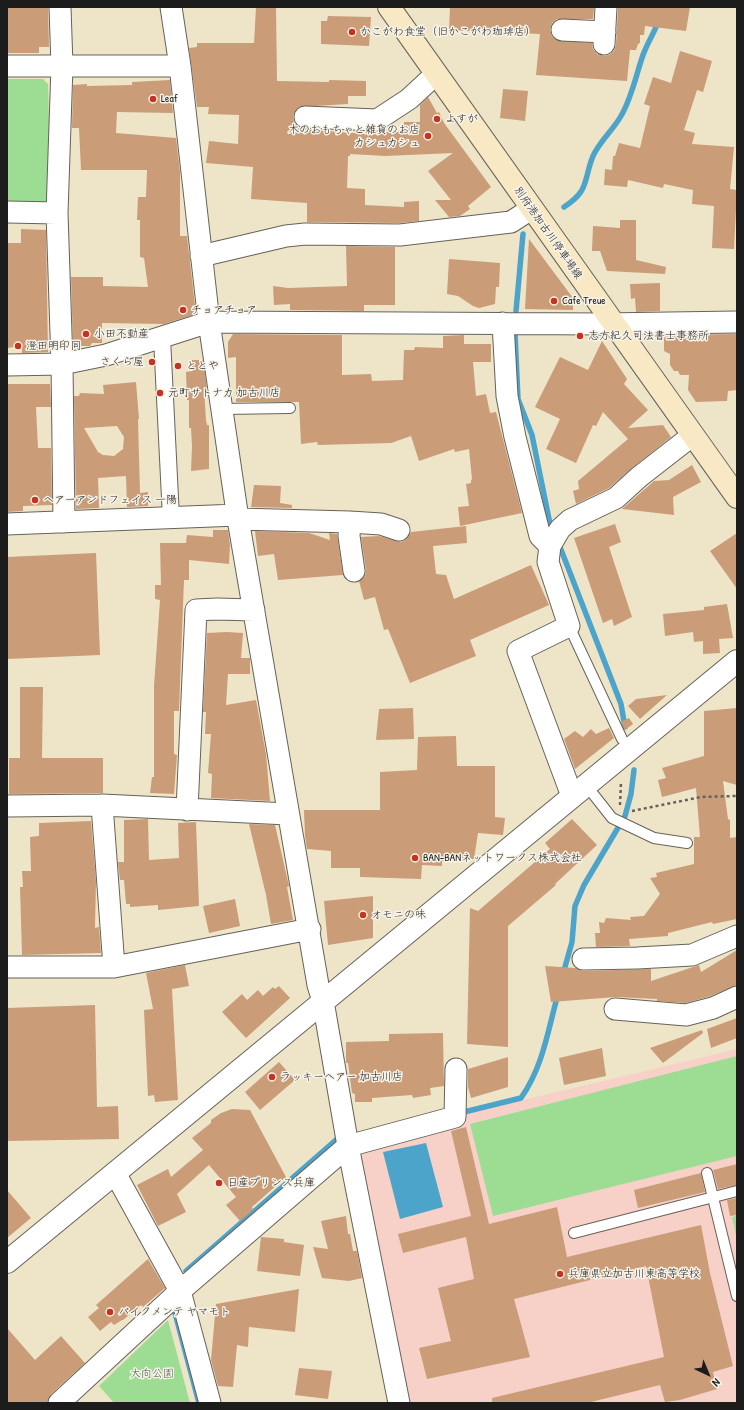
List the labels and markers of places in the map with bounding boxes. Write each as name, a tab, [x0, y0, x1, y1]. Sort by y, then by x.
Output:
place label: かこがわ食堂（旧かこがわ珈琲店）	[360, 25, 536, 39]
marker: かこがわ食堂（旧かこがわ珈琲店）	[347, 27, 357, 37]
place label: Leaf	[161, 92, 178, 106]
marker: Leaf	[148, 94, 158, 104]
place label: よすが	[445, 112, 478, 126]
marker: よすが	[432, 114, 442, 124]
place label: 木のおもちゃと雑貨のお店 カシュカシュ	[288, 123, 420, 149]
marker: 木のおもちゃと雑貨のお店 カシュカシュ	[423, 131, 433, 141]
place label: Cafe Treue	[562, 294, 606, 308]
marker: Cafe Treue	[549, 296, 559, 306]
place label: チョアチョア	[191, 303, 257, 317]
marker: チョアチョア	[178, 305, 188, 315]
place label: 小田不動産	[94, 327, 149, 341]
marker: 小田不動産	[81, 329, 91, 339]
place label: 志方紀久司法書士事務所	[588, 329, 709, 343]
marker: 志方紀久司法書士事務所	[575, 331, 585, 341]
place label: 澄田明印同	[26, 339, 81, 353]
marker: 澄田明印同	[13, 341, 23, 351]
place label: さくら屋	[100, 355, 144, 369]
marker: さくら屋	[147, 357, 157, 367]
place label: ととや	[186, 359, 219, 373]
marker: ととや	[173, 361, 183, 371]
place label: 元町サトナカ 加古川店	[168, 386, 281, 400]
marker: 元町サトナカ 加古川店	[155, 388, 165, 398]
place label: ヘアーアンドフェイス 一陽	[43, 493, 177, 507]
marker: ヘアーアンドフェイス 一陽	[30, 495, 40, 505]
place label: BAN-BANネットワークス株式会社	[423, 851, 582, 865]
marker: BAN-BANネットワークス株式会社	[410, 853, 420, 863]
place label: オモニの味	[371, 908, 426, 922]
marker: オモニの味	[358, 910, 368, 920]
place label: ラッキーヘアー 加古川店	[280, 1070, 403, 1084]
marker: ラッキーヘアー 加古川店	[267, 1072, 277, 1082]
place label: 日産プリンス兵庫	[227, 1176, 315, 1190]
marker: 日産プリンス兵庫	[214, 1178, 224, 1188]
place label: 兵庫県立加古川東高等学校	[568, 1267, 700, 1281]
marker: 兵庫県立加古川東高等学校	[555, 1269, 565, 1279]
place label: バイクメンテ ヤマモト	[118, 1305, 231, 1319]
marker: バイクメンテ ヤマモト	[105, 1307, 115, 1317]

